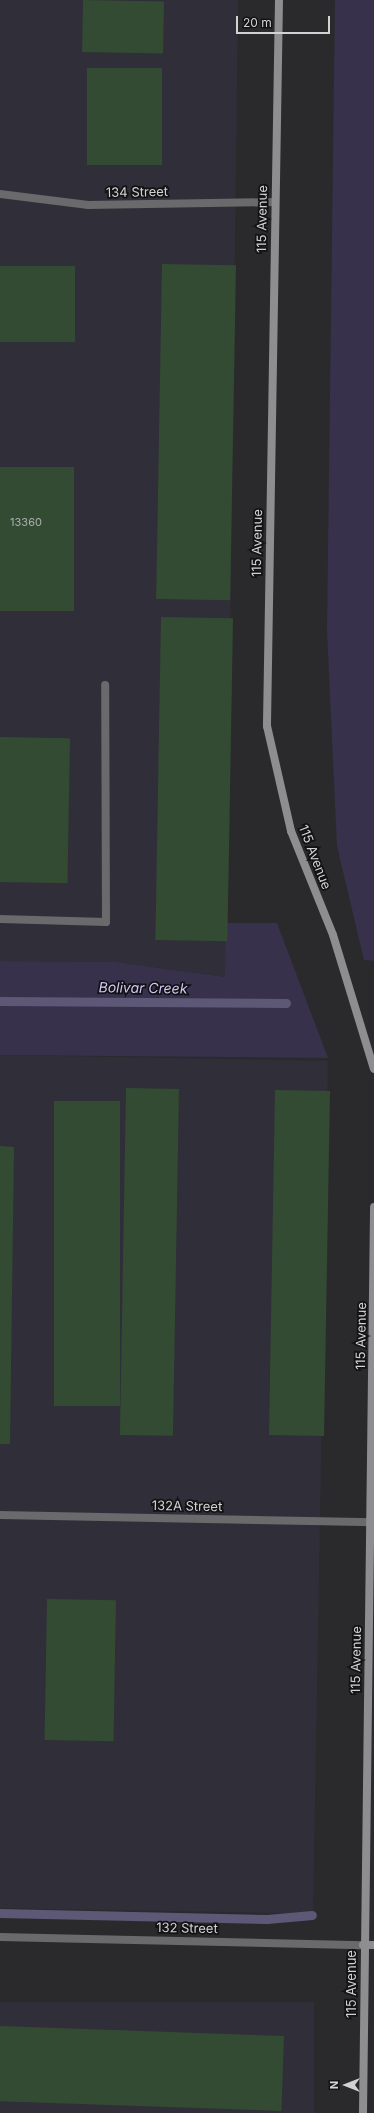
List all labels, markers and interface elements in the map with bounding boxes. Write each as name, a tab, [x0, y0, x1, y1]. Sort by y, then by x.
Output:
scale bar	[238, 8, 332, 34]
text: 20 m	[243, 15, 272, 30]
street label: 134 Street	[106, 184, 168, 200]
street label: 115 Avenue	[254, 185, 270, 253]
street label: 115 Avenue	[249, 509, 265, 577]
house number: 13360	[10, 515, 42, 529]
street label: 115 Avenue	[296, 823, 334, 891]
water label: Bolivar Creek	[98, 979, 188, 997]
street label: 115 Avenue	[353, 1302, 369, 1370]
street label: 132A Street	[152, 1498, 222, 1514]
street label: 115 Avenue	[348, 1626, 364, 1694]
street label: 132 Street	[156, 1920, 218, 1936]
street label: 115 Avenue	[343, 1950, 359, 2018]
north arrow	[326, 2065, 366, 2105]
text: N	[327, 2081, 341, 2089]

